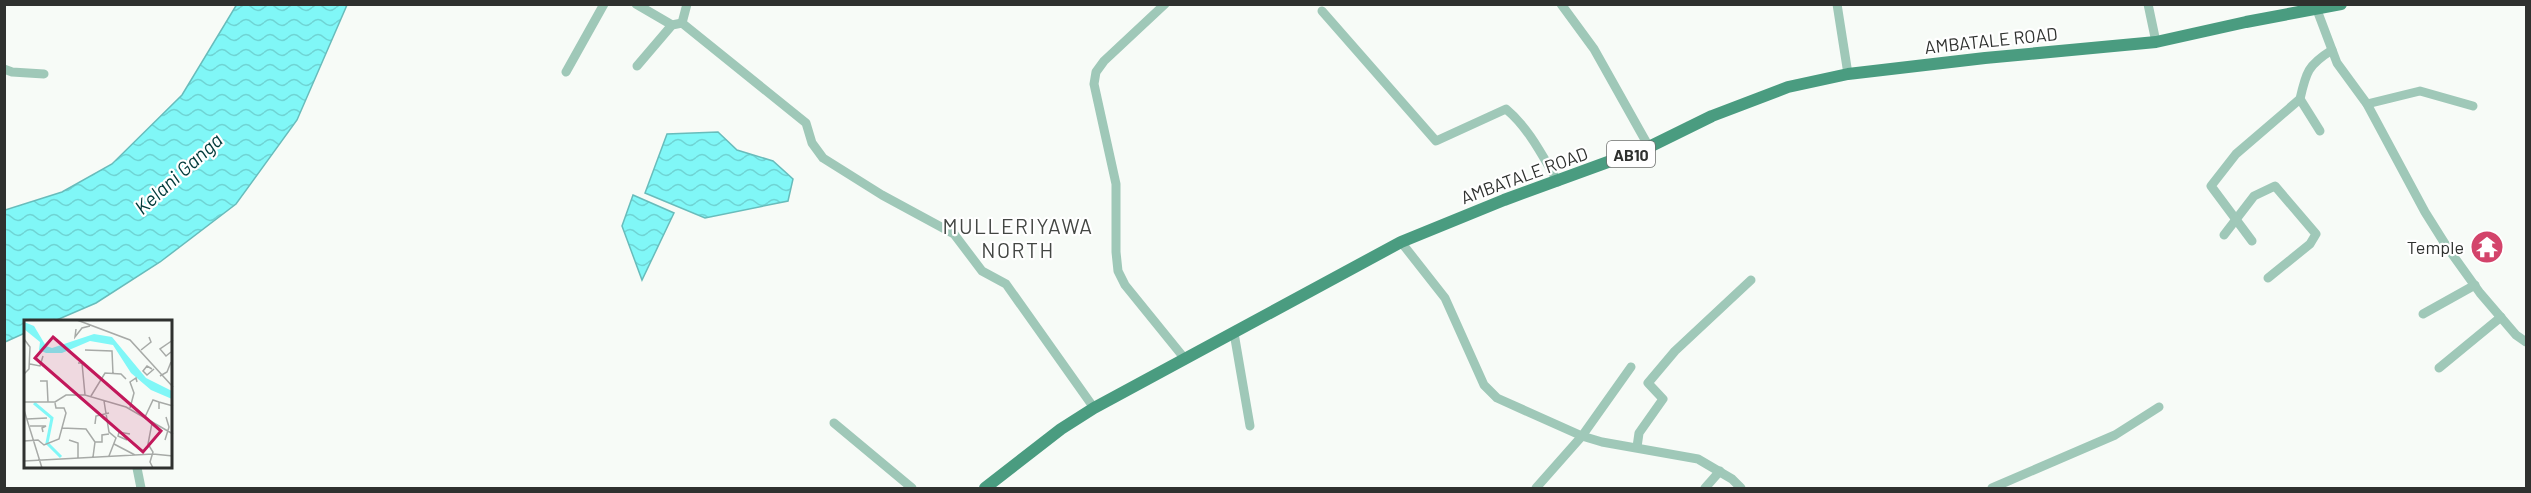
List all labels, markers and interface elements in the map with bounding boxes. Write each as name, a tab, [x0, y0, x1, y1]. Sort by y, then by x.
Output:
street label: AMBATALE ROAD	[1923, 22, 2059, 58]
water label: Kelani Ganga	[129, 127, 227, 219]
road number: AB10	[1607, 141, 1655, 167]
street label: AMBATALE ROAD	[1457, 142, 1591, 208]
district label: MULLERIYAWA NORTH	[942, 213, 1094, 262]
temple icon: Temple	[2469, 229, 2505, 265]
place label: Temple	[2407, 236, 2464, 258]
inset map	[24, 320, 172, 469]

